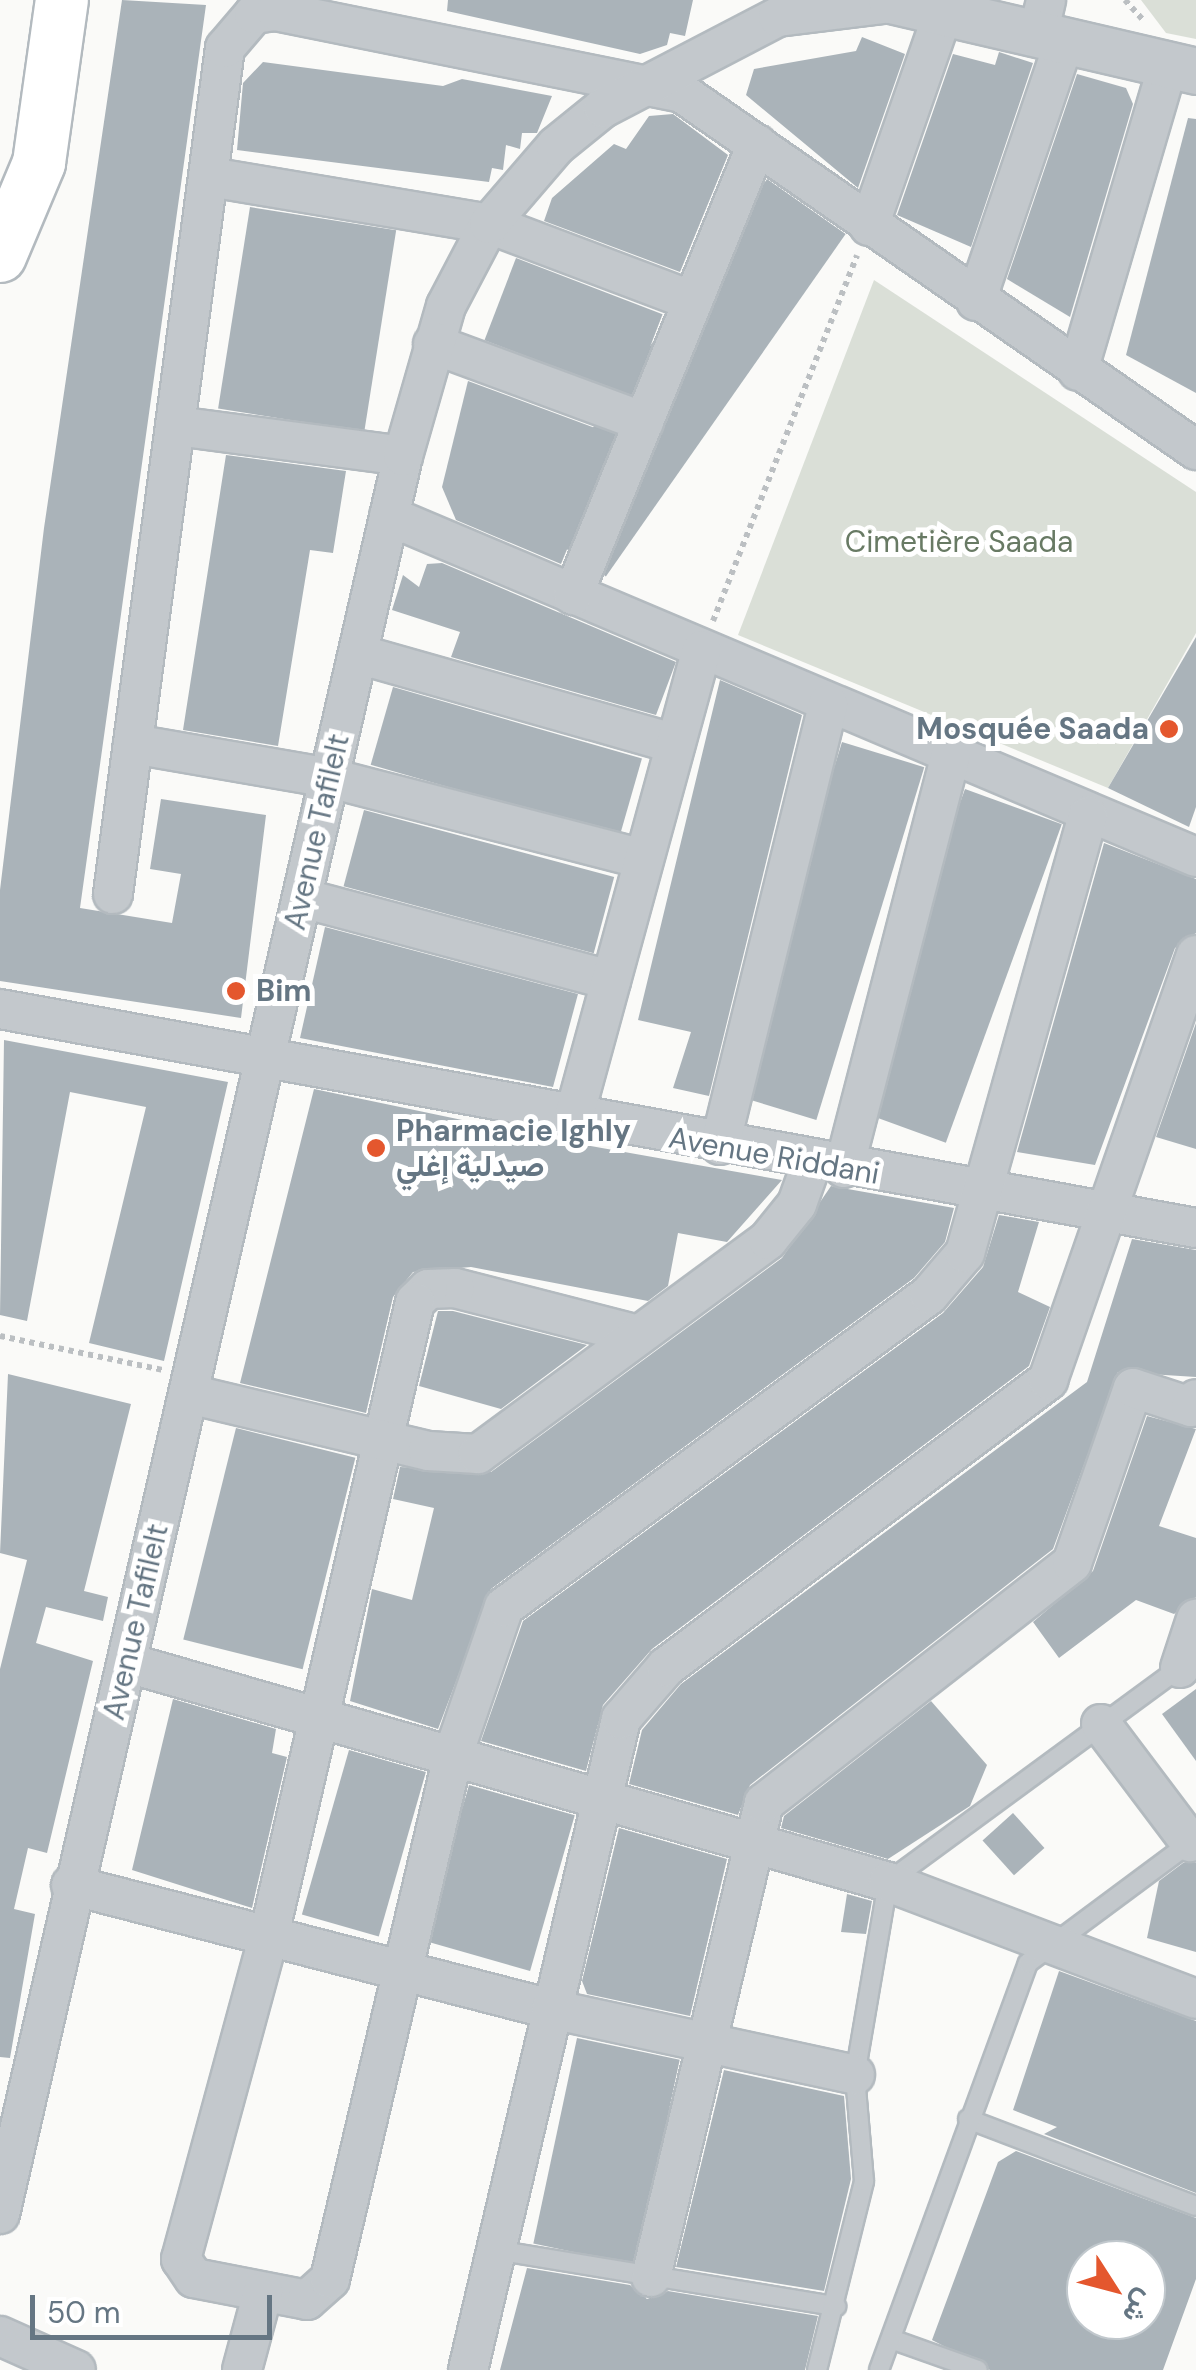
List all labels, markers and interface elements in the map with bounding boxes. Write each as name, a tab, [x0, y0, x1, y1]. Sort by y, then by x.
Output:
park label: Cimetière Saada	[845, 524, 1073, 560]
place label: Mosquée Saada	[916, 711, 1149, 747]
marker: Mosquée Saada	[1158, 718, 1180, 740]
street label: Avenue Tafilelt	[277, 731, 357, 933]
place label: Bim	[256, 973, 312, 1009]
marker: Bim	[225, 980, 247, 1002]
place label: Pharmacie Ighly صيدلية إغلي	[396, 1113, 631, 1184]
street label: Avenue Riddani	[666, 1120, 882, 1192]
marker: Pharmacie Ighly صيدلية إغلي	[365, 1137, 387, 1159]
street label: Avenue Tafilelt	[96, 1521, 176, 1723]
north arrow	[1066, 2240, 1166, 2340]
scale bar	[35, 2275, 278, 2337]
text: ش	[1114, 2282, 1164, 2331]
text: 50 m	[47, 2293, 121, 2332]

